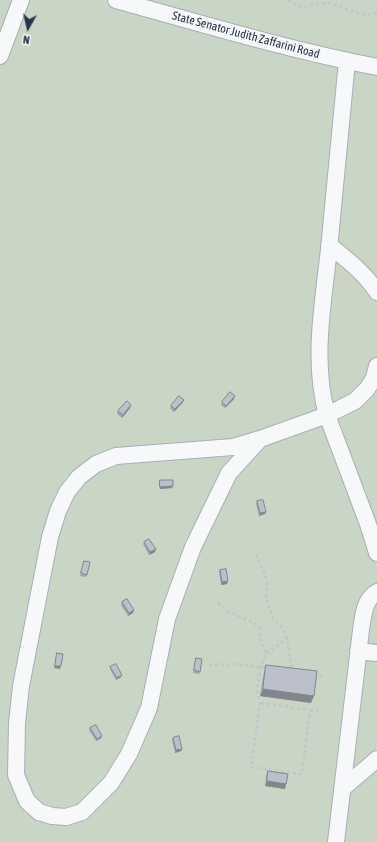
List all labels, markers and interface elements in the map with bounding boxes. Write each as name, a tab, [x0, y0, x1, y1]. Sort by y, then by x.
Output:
north arrow	[8, 8, 48, 48]
street label: State Senator Judith Zaffarini Road	[171, 8, 321, 62]
text: N	[22, 33, 30, 46]

